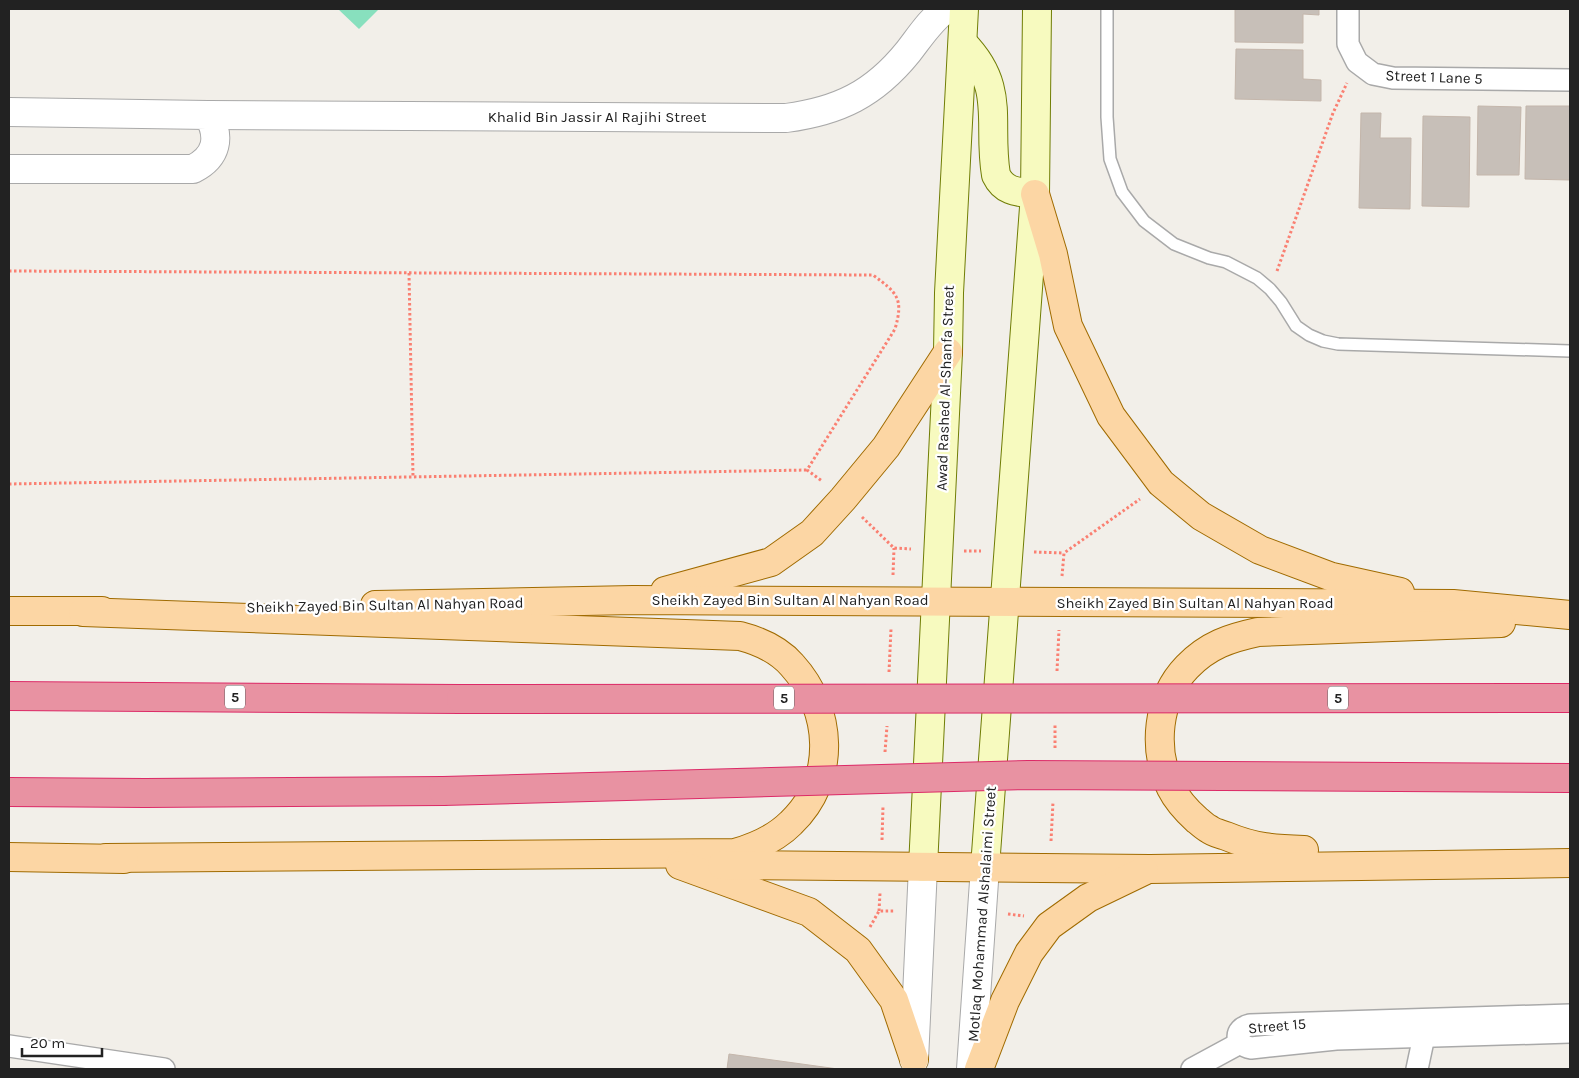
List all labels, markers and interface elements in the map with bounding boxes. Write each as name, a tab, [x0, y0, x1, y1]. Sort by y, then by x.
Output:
street label: Street 1 Lane 5	[1385, 66, 1483, 88]
street label: Khalid Bin Jassir Al Rajihi Street	[488, 108, 707, 126]
street label: Awad Rashed Al-Shanfa Street	[932, 284, 958, 491]
street label: Sheikh Zayed Bin Sultan Al Nahyan Road	[651, 591, 929, 609]
street label: Sheikh Zayed Bin Sultan Al Nahyan Road	[246, 594, 524, 616]
street label: Sheikh Zayed Bin Sultan Al Nahyan Road	[1056, 594, 1334, 612]
road number: 5	[225, 686, 245, 709]
road number: 5	[774, 686, 794, 710]
road number: 5	[1328, 686, 1348, 710]
street label: Motlaq Mohammad Alshalaimi Street	[964, 785, 1000, 1043]
street label: Street 15	[1247, 1014, 1307, 1038]
scale bar	[22, 1026, 102, 1058]
text: 20 m	[30, 1034, 65, 1052]

